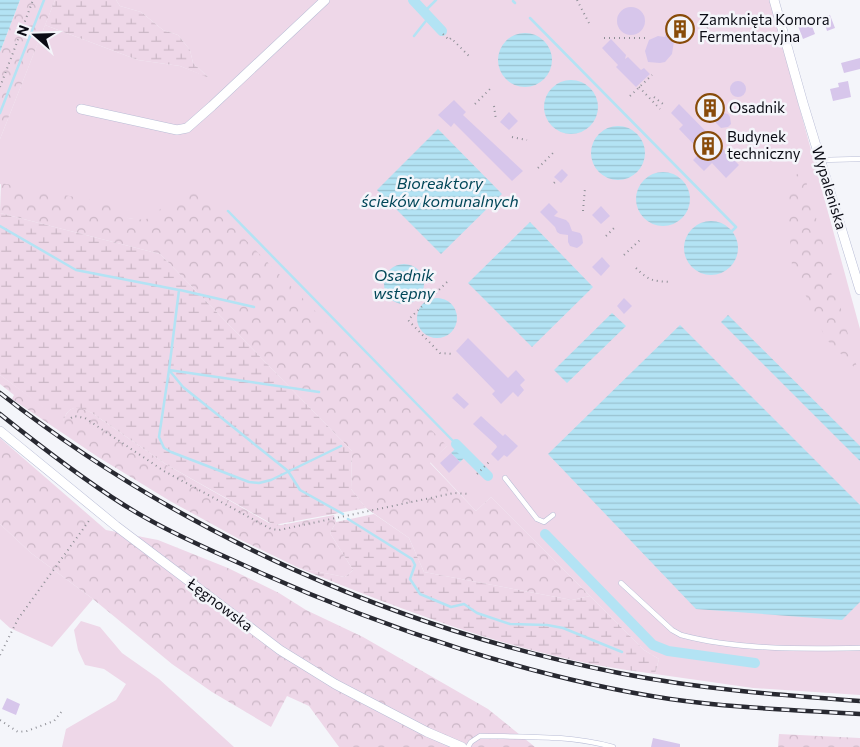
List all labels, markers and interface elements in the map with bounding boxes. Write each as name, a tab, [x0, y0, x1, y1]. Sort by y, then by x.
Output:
north arrow	[10, 10, 60, 60]
place label: Zamknięta Komora Fermentacyjna	[699, 10, 830, 45]
building icon: Zamknięta Komora Fermentacyjna	[665, 14, 695, 44]
text: N	[13, 23, 32, 38]
building icon: Osadnik	[695, 93, 725, 123]
place label: Osadnik	[729, 98, 785, 116]
place label: Budynek techniczny	[727, 127, 801, 162]
building icon: Budynek techniczny	[693, 131, 723, 161]
street label: Wypaleniska	[809, 144, 851, 232]
water label: Bioreaktory ścieków komunalnych	[361, 173, 519, 210]
water label: Osadnik wstępny	[373, 265, 435, 302]
street label: Łęgnowska	[184, 573, 257, 635]

